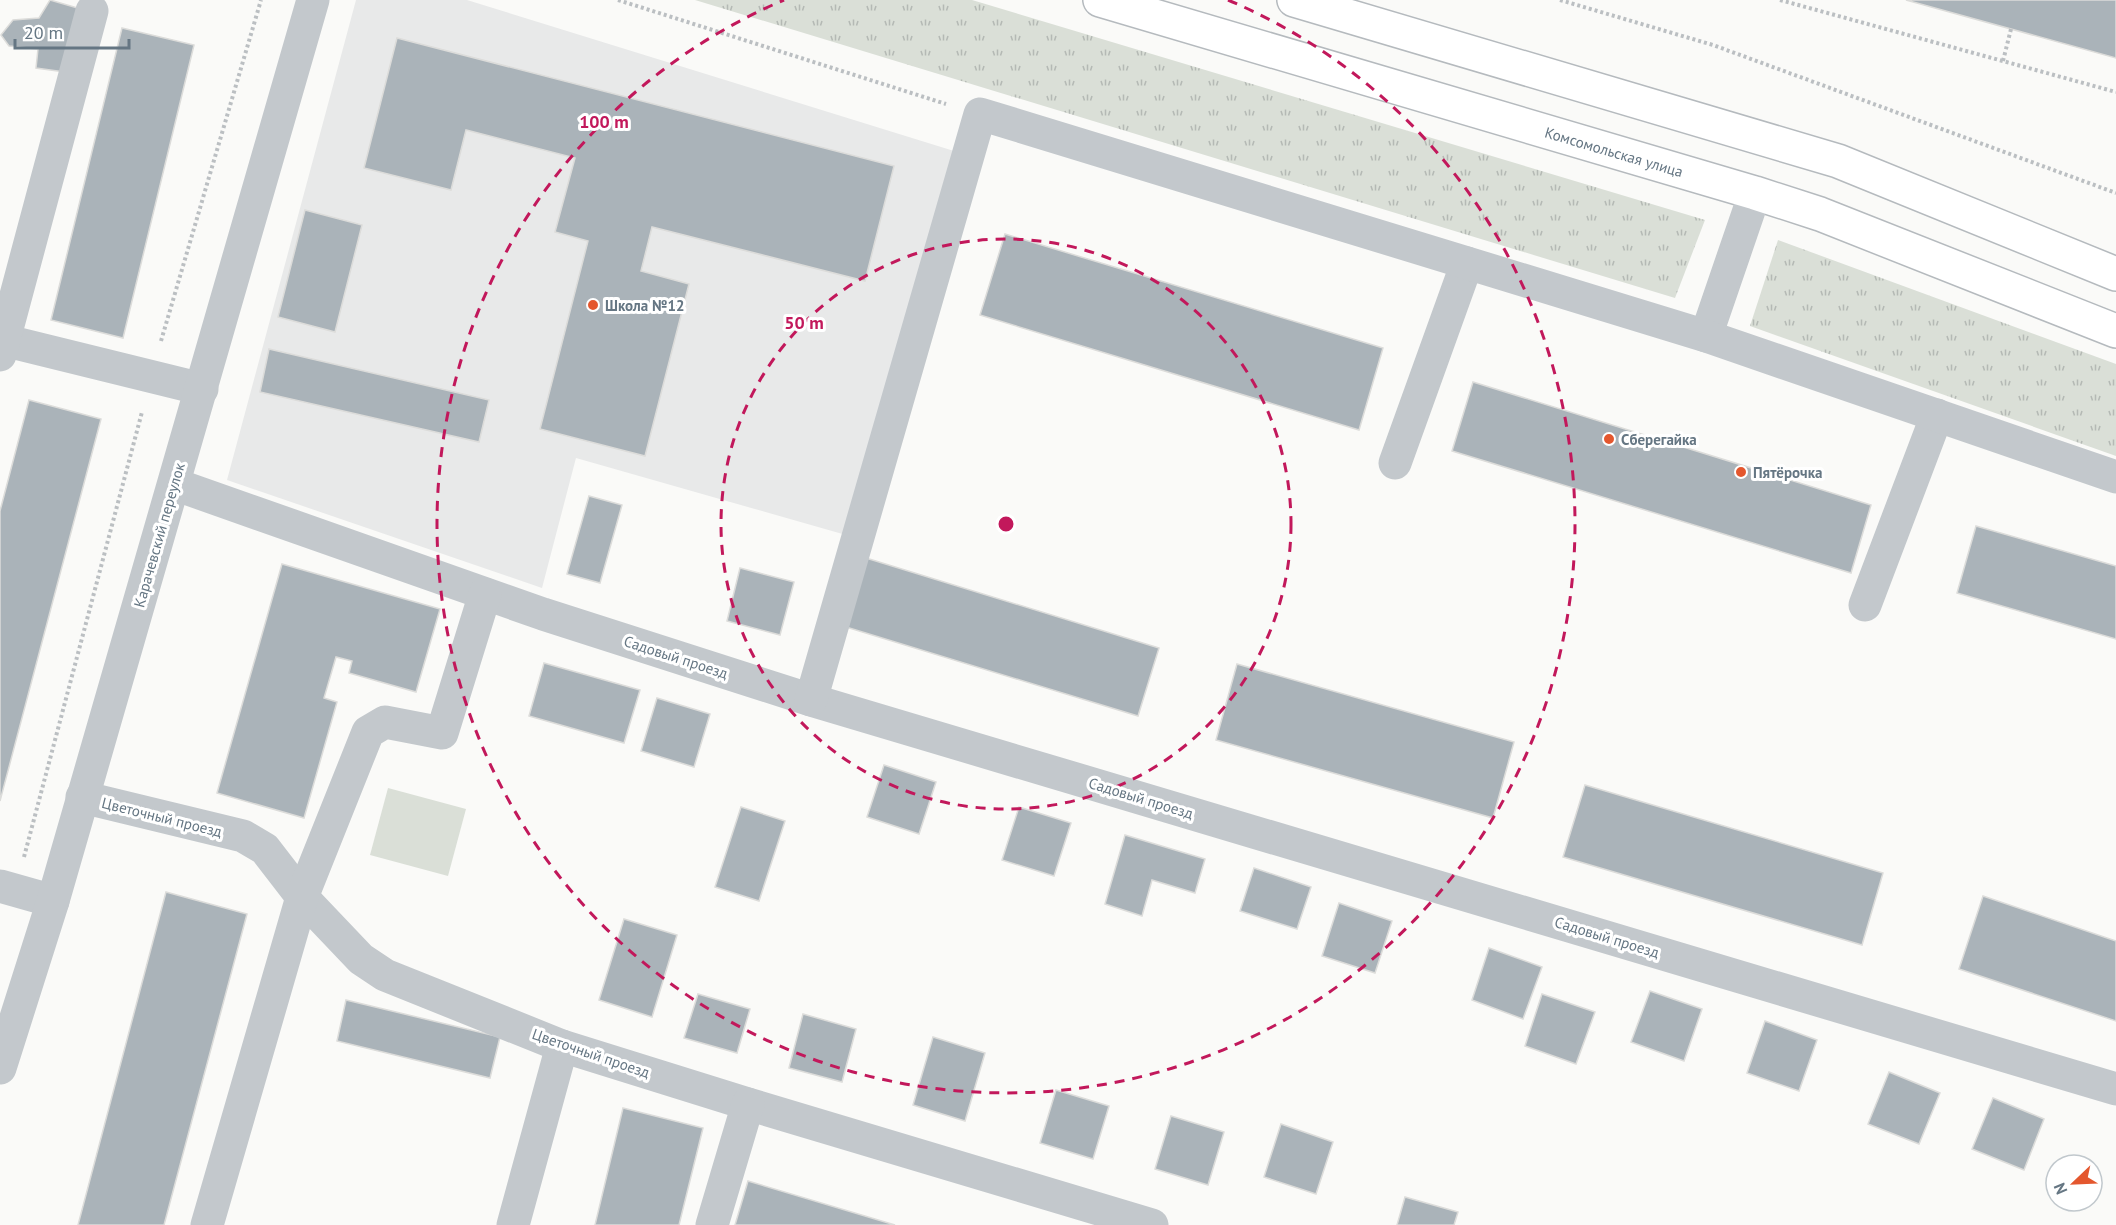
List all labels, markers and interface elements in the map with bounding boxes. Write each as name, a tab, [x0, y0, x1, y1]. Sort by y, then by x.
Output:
scale bar	[15, 12, 129, 50]
text: 20 m	[24, 21, 63, 44]
text: 100 m	[579, 110, 629, 133]
street label: Комсомольская улица	[1543, 122, 1685, 181]
place label: Школа №12	[605, 296, 685, 315]
marker: Школа №12	[586, 298, 600, 312]
text: 50 m	[784, 311, 824, 334]
place label: Сберегайка	[1621, 430, 1697, 449]
marker: Сберегайка	[1602, 432, 1616, 446]
street label: Карачевский переулок	[129, 460, 189, 610]
place label: Пятёрочка	[1753, 463, 1822, 482]
marker: Пятёрочка	[1734, 465, 1748, 479]
centre of rings	[996, 514, 1016, 534]
street label: Садовый проезд	[622, 631, 730, 683]
street label: Садовый проезд	[1086, 773, 1196, 823]
street label: Цветочный проезд	[100, 793, 224, 841]
street label: Садовый проезд	[1552, 912, 1662, 962]
street label: Цветочный проезд	[530, 1024, 652, 1082]
north arrow	[2044, 1153, 2104, 1213]
text: N	[2049, 1180, 2071, 1198]

